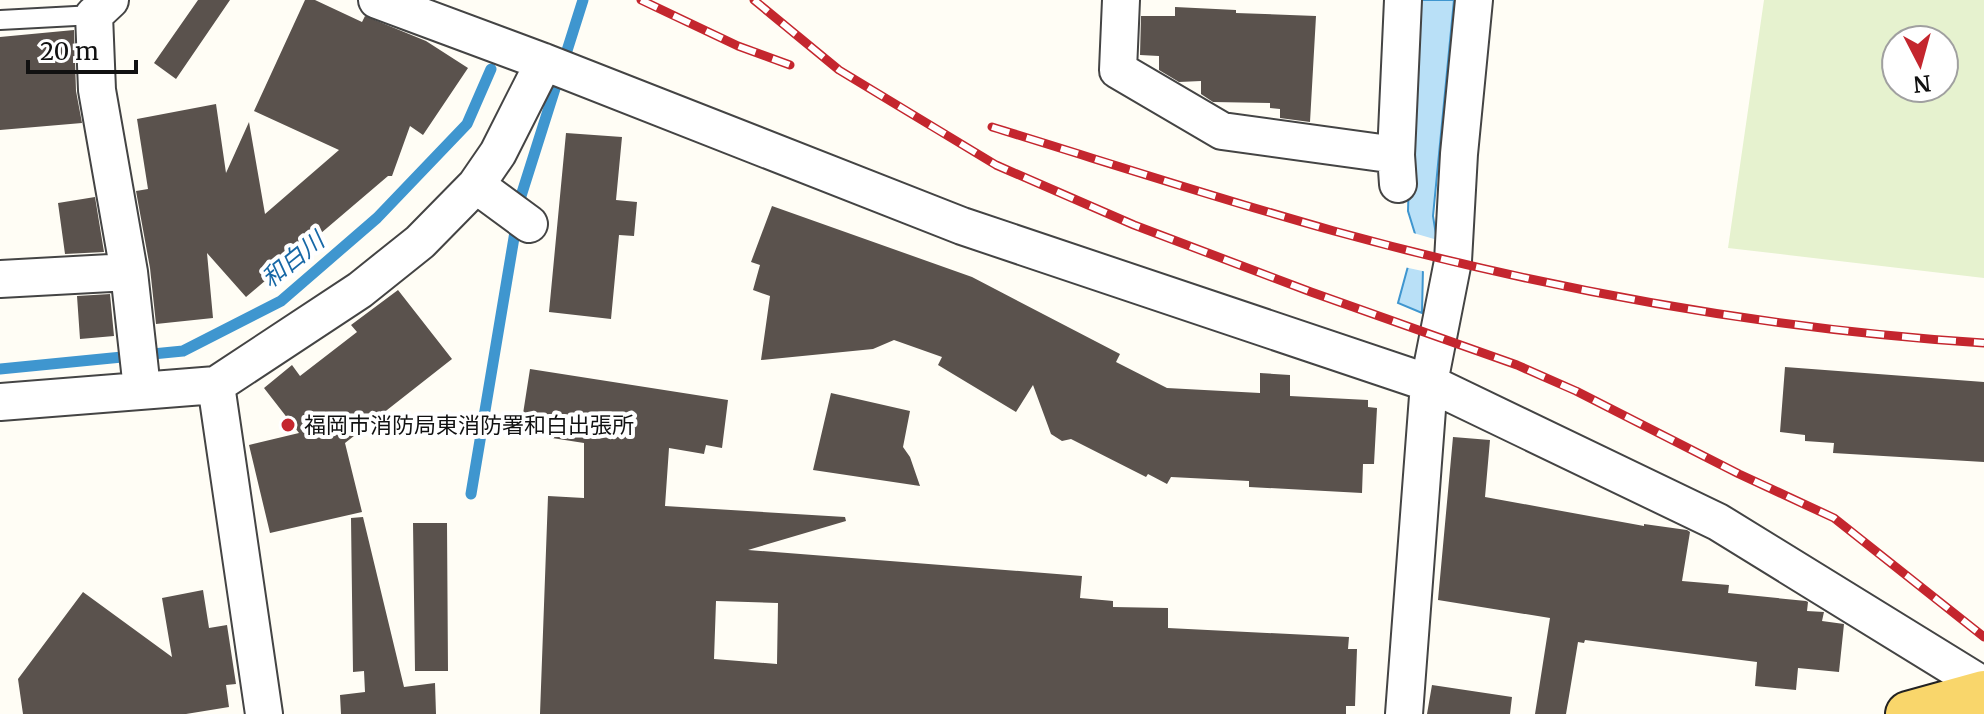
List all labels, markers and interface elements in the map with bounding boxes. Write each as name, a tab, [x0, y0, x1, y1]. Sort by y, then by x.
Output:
scale bar	[28, 24, 136, 74]
north arrow	[1880, 24, 1960, 104]
text: 20 m	[40, 36, 99, 67]
text: N	[1911, 69, 1932, 99]
water label: 和白川	[255, 223, 333, 294]
place label: 福岡市消防局東消防署和白出張所	[304, 411, 634, 439]
marker: 福岡市消防局東消防署和白出張所	[279, 416, 297, 434]

